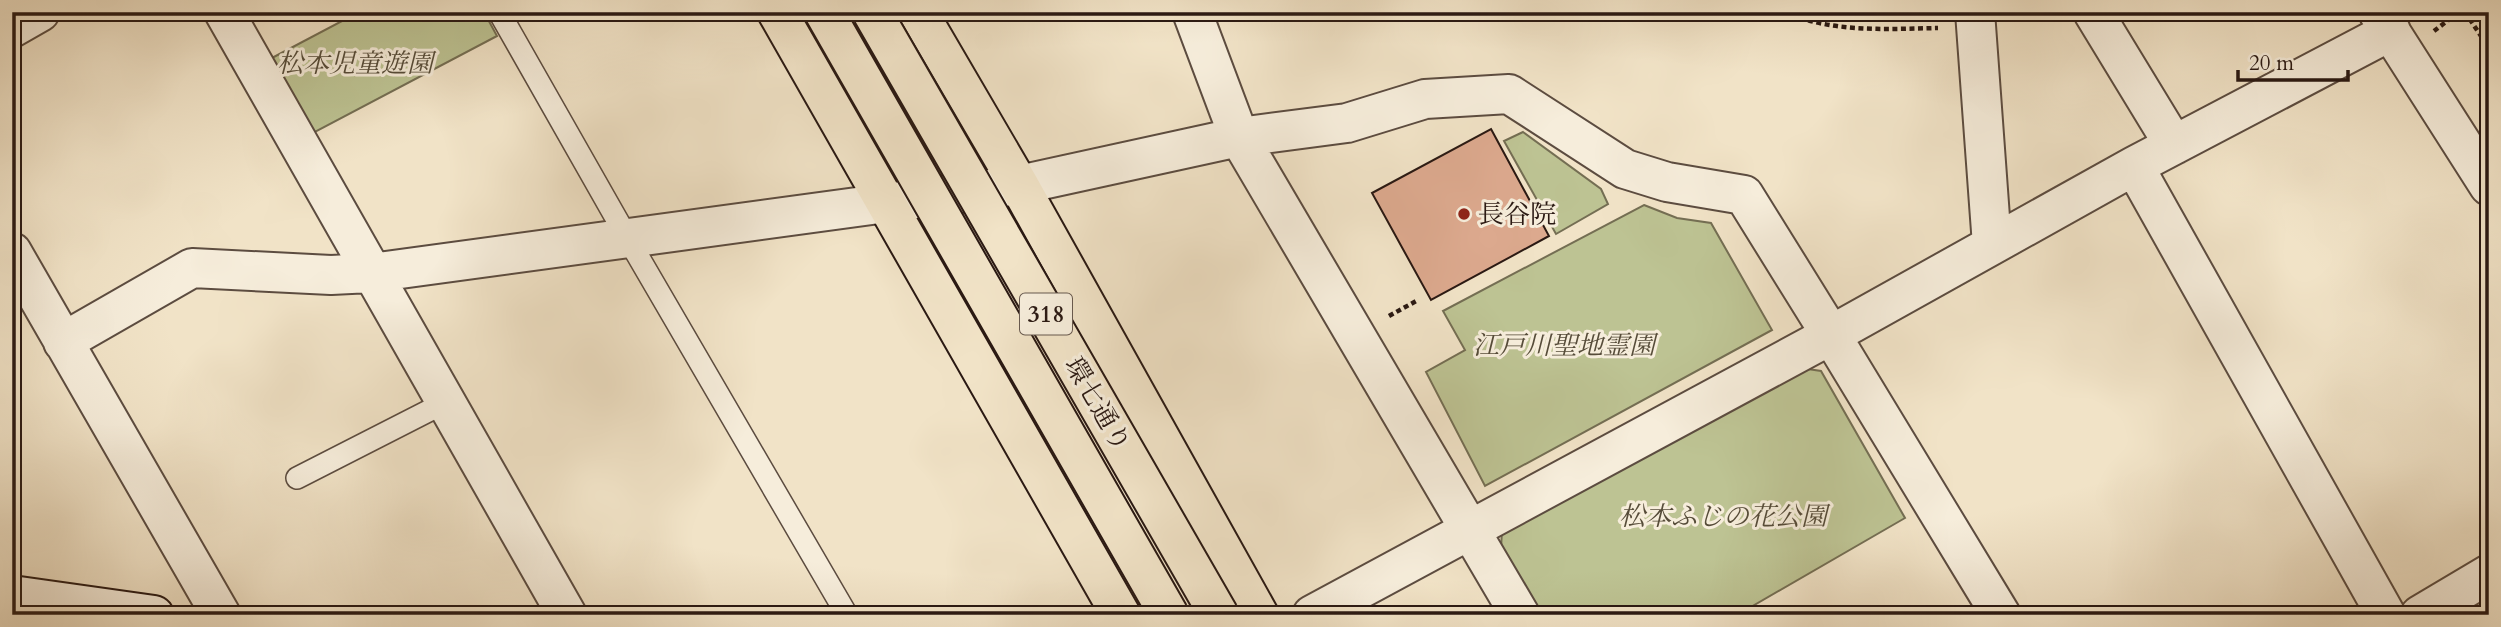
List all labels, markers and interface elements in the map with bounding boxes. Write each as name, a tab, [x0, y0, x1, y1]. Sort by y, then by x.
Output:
scale bar	[2238, 38, 2349, 82]
park label: 松本児童遊園	[277, 46, 437, 81]
text: 20 m	[2249, 49, 2294, 78]
place label: 長谷院	[1478, 197, 1556, 232]
marker: 長谷院	[1456, 206, 1472, 222]
road number: 318	[1020, 293, 1072, 334]
park label: 江戸川聖地霊園	[1473, 328, 1659, 363]
street label: 環七通り	[1056, 350, 1139, 458]
park label: 松本ふじの花公園	[1619, 499, 1831, 534]

